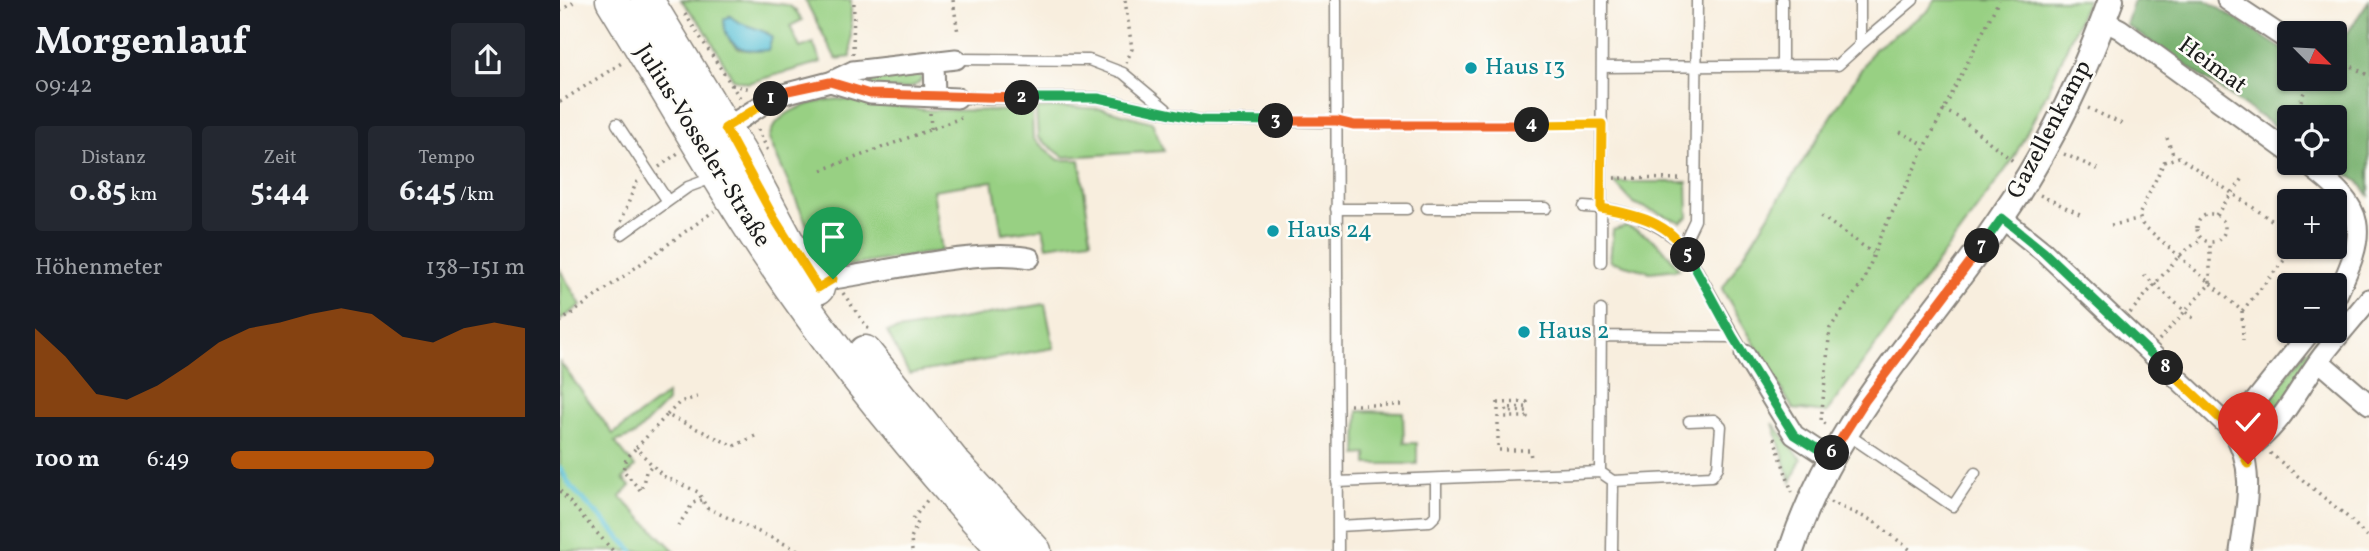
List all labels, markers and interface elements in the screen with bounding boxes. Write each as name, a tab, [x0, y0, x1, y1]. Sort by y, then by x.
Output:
text: Morgenlauf	[35, 17, 248, 70]
north arrow	[2277, 21, 2347, 91]
map controls	[2277, 21, 2347, 343]
button: share	[451, 23, 525, 97]
street label: Heimat	[2170, 29, 2254, 103]
street label: Julius-Vosseler-Straße	[626, 38, 778, 254]
place label: Haus 13	[1485, 51, 1565, 85]
street label: Gazellenkamp	[1999, 54, 2101, 206]
marker: Haus 13	[1463, 60, 1479, 76]
text: 09:42	[35, 70, 93, 102]
pin: 2	[1004, 80, 1040, 116]
pin: 1	[754, 82, 788, 116]
text: 2	[1017, 84, 1026, 110]
text: 1	[767, 85, 774, 111]
pin: 3	[1258, 104, 1294, 138]
button: locate	[2277, 105, 2347, 175]
text: 3	[1271, 107, 1280, 133]
pin: 4	[1514, 108, 1550, 142]
text: 4	[1526, 111, 1537, 137]
text: Distanz	[81, 145, 146, 171]
text: Zeit	[263, 145, 297, 171]
text: Tempo	[418, 145, 475, 171]
text: 0.85	[69, 171, 126, 213]
text: 5:44	[250, 171, 310, 213]
text: 6:45	[399, 171, 456, 213]
text: km	[126, 182, 157, 208]
text: /km	[456, 182, 494, 208]
button: +	[2277, 189, 2347, 259]
pin	[803, 207, 863, 279]
place label: Haus 24	[1287, 214, 1372, 248]
icon: arrive	[814, 218, 852, 256]
marker: Haus 24	[1265, 223, 1281, 239]
pin: 7	[1964, 229, 2000, 264]
text: 7	[1977, 232, 1986, 258]
pin: 5	[1670, 238, 1706, 272]
text: 5	[1683, 241, 1692, 267]
text: Höhenmeter	[35, 252, 162, 284]
text: 138–151 m	[426, 252, 525, 284]
button: −	[2277, 273, 2347, 343]
place label: Haus 2	[1538, 315, 1610, 349]
marker: Haus 2	[1516, 324, 1532, 340]
pin: 8	[2148, 350, 2184, 386]
text: 8	[2160, 354, 2171, 380]
pin	[2218, 392, 2278, 464]
icon: check	[2229, 403, 2267, 441]
pin: 6	[1814, 435, 1850, 470]
text: 6	[1826, 439, 1837, 465]
text: 100 m	[35, 444, 100, 476]
text: 6:49	[147, 444, 189, 476]

